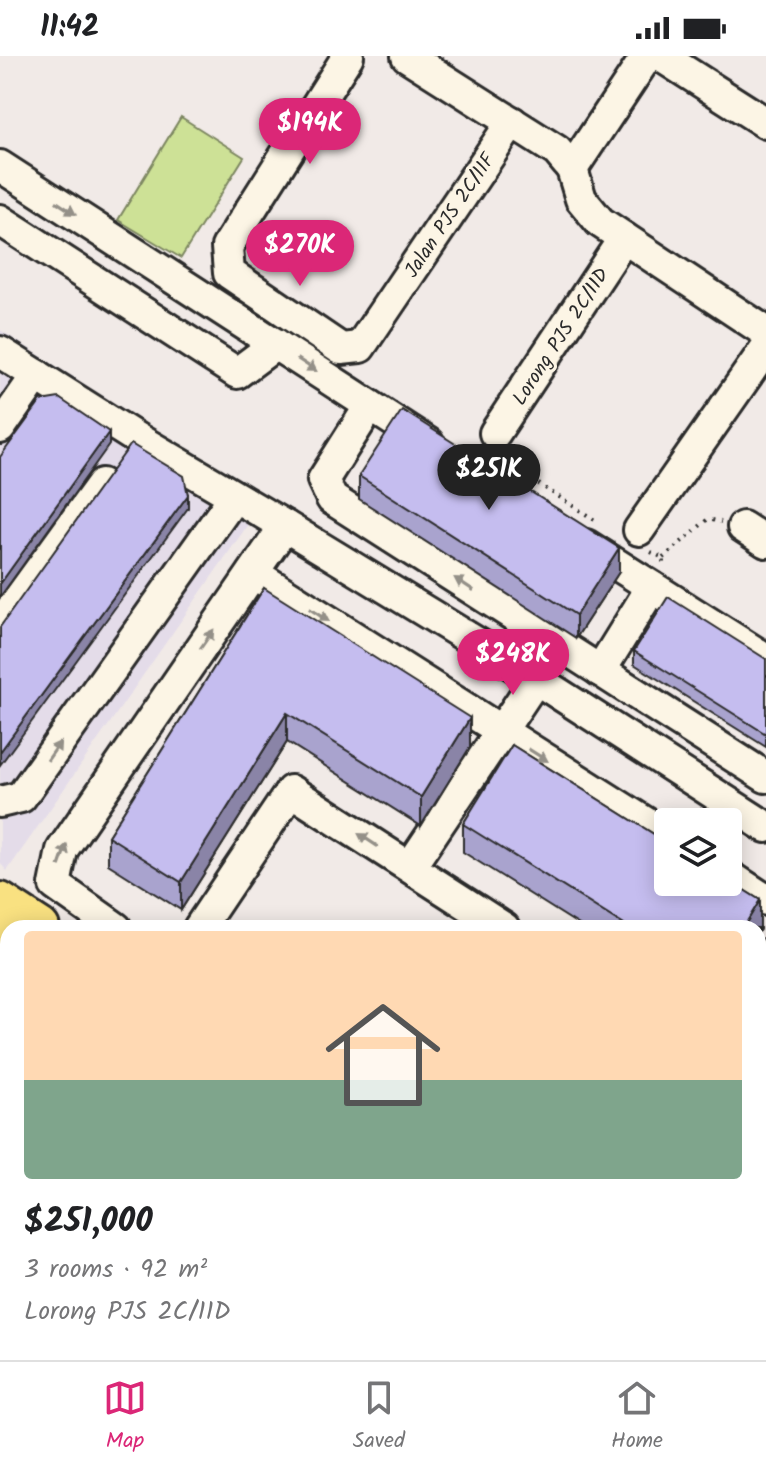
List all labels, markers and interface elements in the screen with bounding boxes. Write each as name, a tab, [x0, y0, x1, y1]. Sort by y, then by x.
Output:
text: 11:42	[40, 4, 99, 52]
pin: $194K	[254, 98, 366, 166]
text: $194K	[277, 103, 343, 145]
street label: Jalan PJS 2C/11F	[397, 146, 505, 285]
one-way arrow	[55, 201, 76, 216]
pin: $270K	[244, 220, 356, 288]
text: $270K	[264, 225, 336, 267]
street label: Lorong PJS 2C/11D	[505, 262, 618, 412]
one-way arrow	[297, 357, 318, 372]
pin: $251K	[433, 444, 545, 512]
text: $251K	[455, 449, 523, 491]
one-way arrow	[453, 576, 474, 591]
one-way arrow	[308, 607, 330, 621]
one-way arrow	[199, 629, 214, 650]
pin: $248K	[457, 629, 569, 697]
text: $248K	[475, 634, 551, 676]
one-way arrow	[45, 740, 61, 761]
one-way arrow	[528, 747, 549, 762]
map controls	[654, 808, 742, 896]
button: layers	[654, 808, 742, 896]
one-way arrow	[357, 833, 378, 848]
one-way arrow	[57, 843, 70, 867]
icon: home	[311, 983, 455, 1127]
text: $251,000	[24, 1195, 153, 1249]
text: 3 rooms · 92 m²	[24, 1249, 207, 1291]
text: Lorong PJS 2C/11D	[24, 1291, 231, 1333]
tab: Map	[103, 1376, 147, 1459]
tab: Saved	[353, 1376, 405, 1459]
tab: Home	[611, 1376, 663, 1459]

